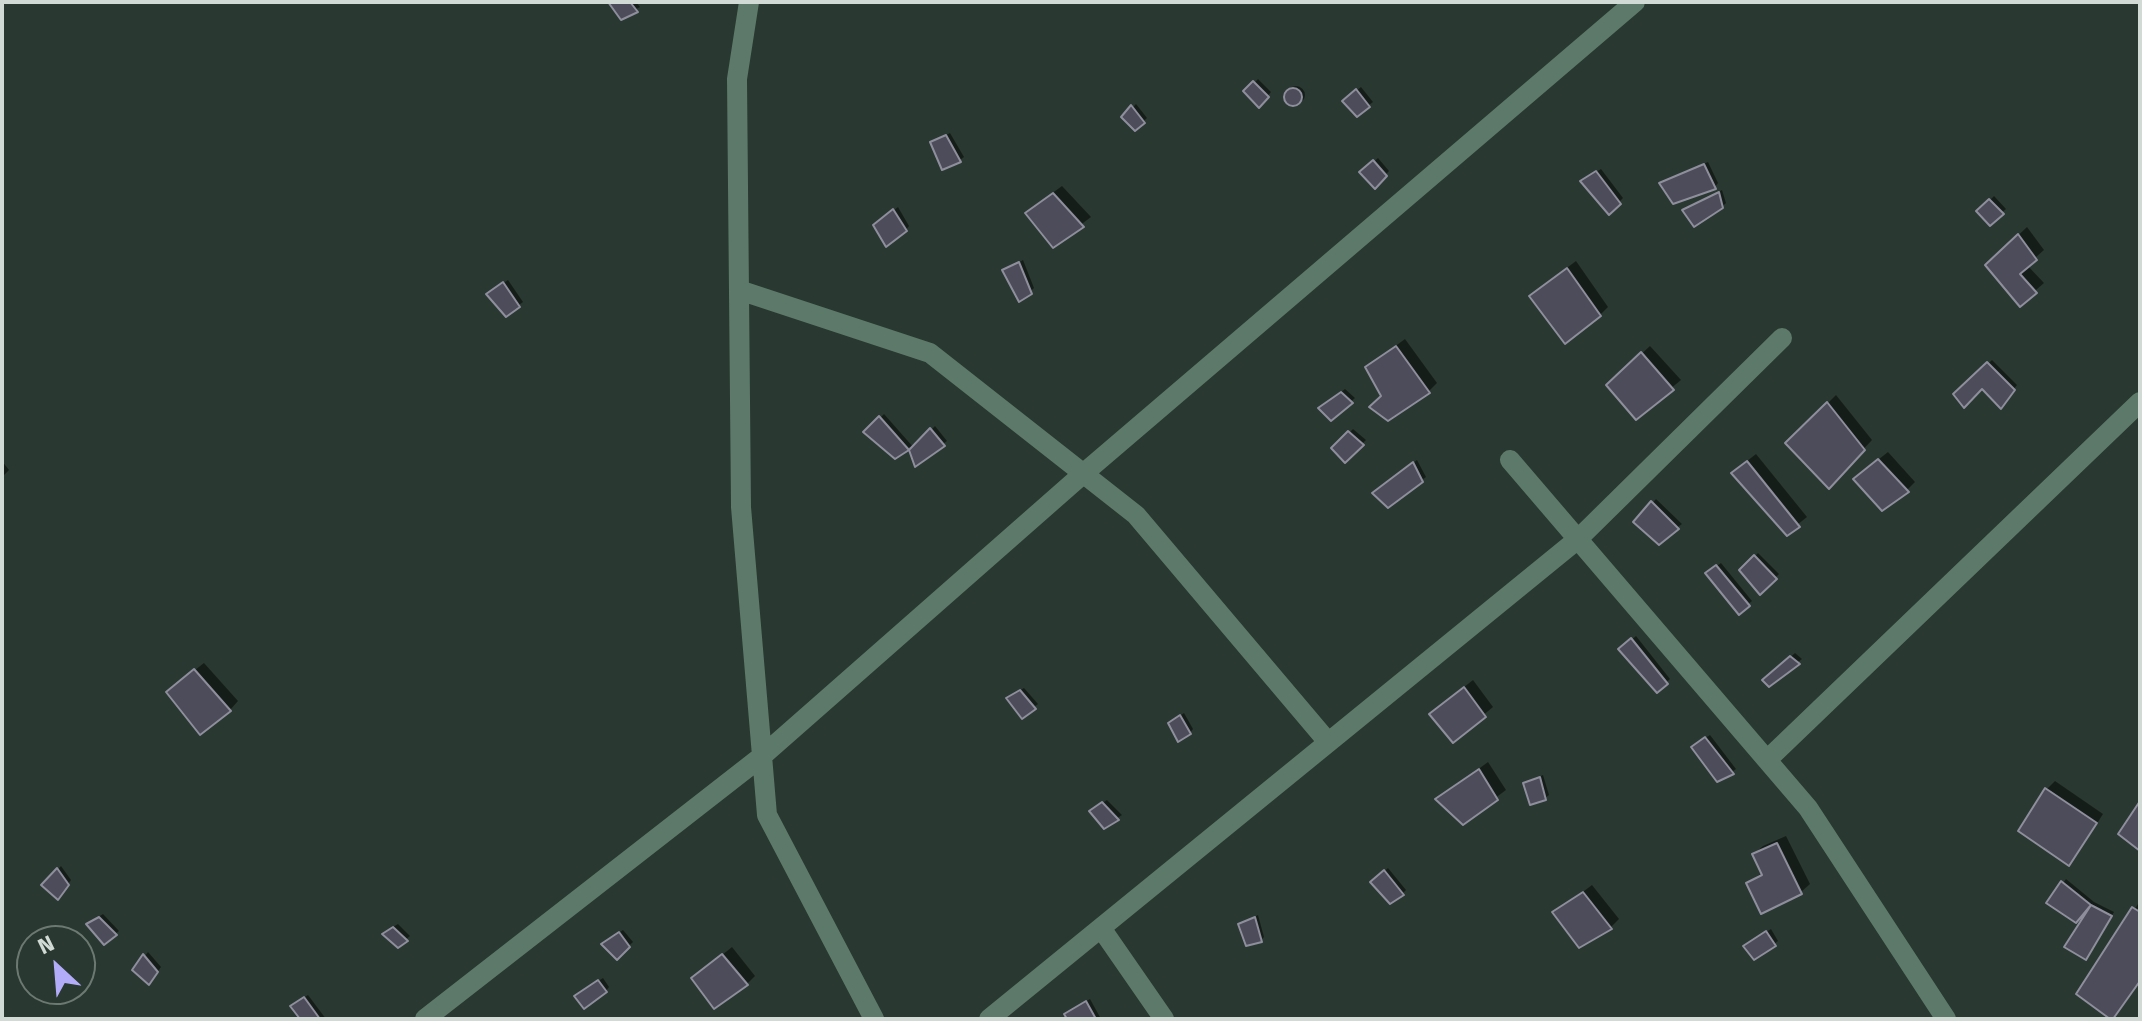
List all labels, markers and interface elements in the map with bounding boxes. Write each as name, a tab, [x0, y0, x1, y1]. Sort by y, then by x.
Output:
north arrow	[16, 925, 96, 1005]
text: N	[34, 929, 59, 960]

